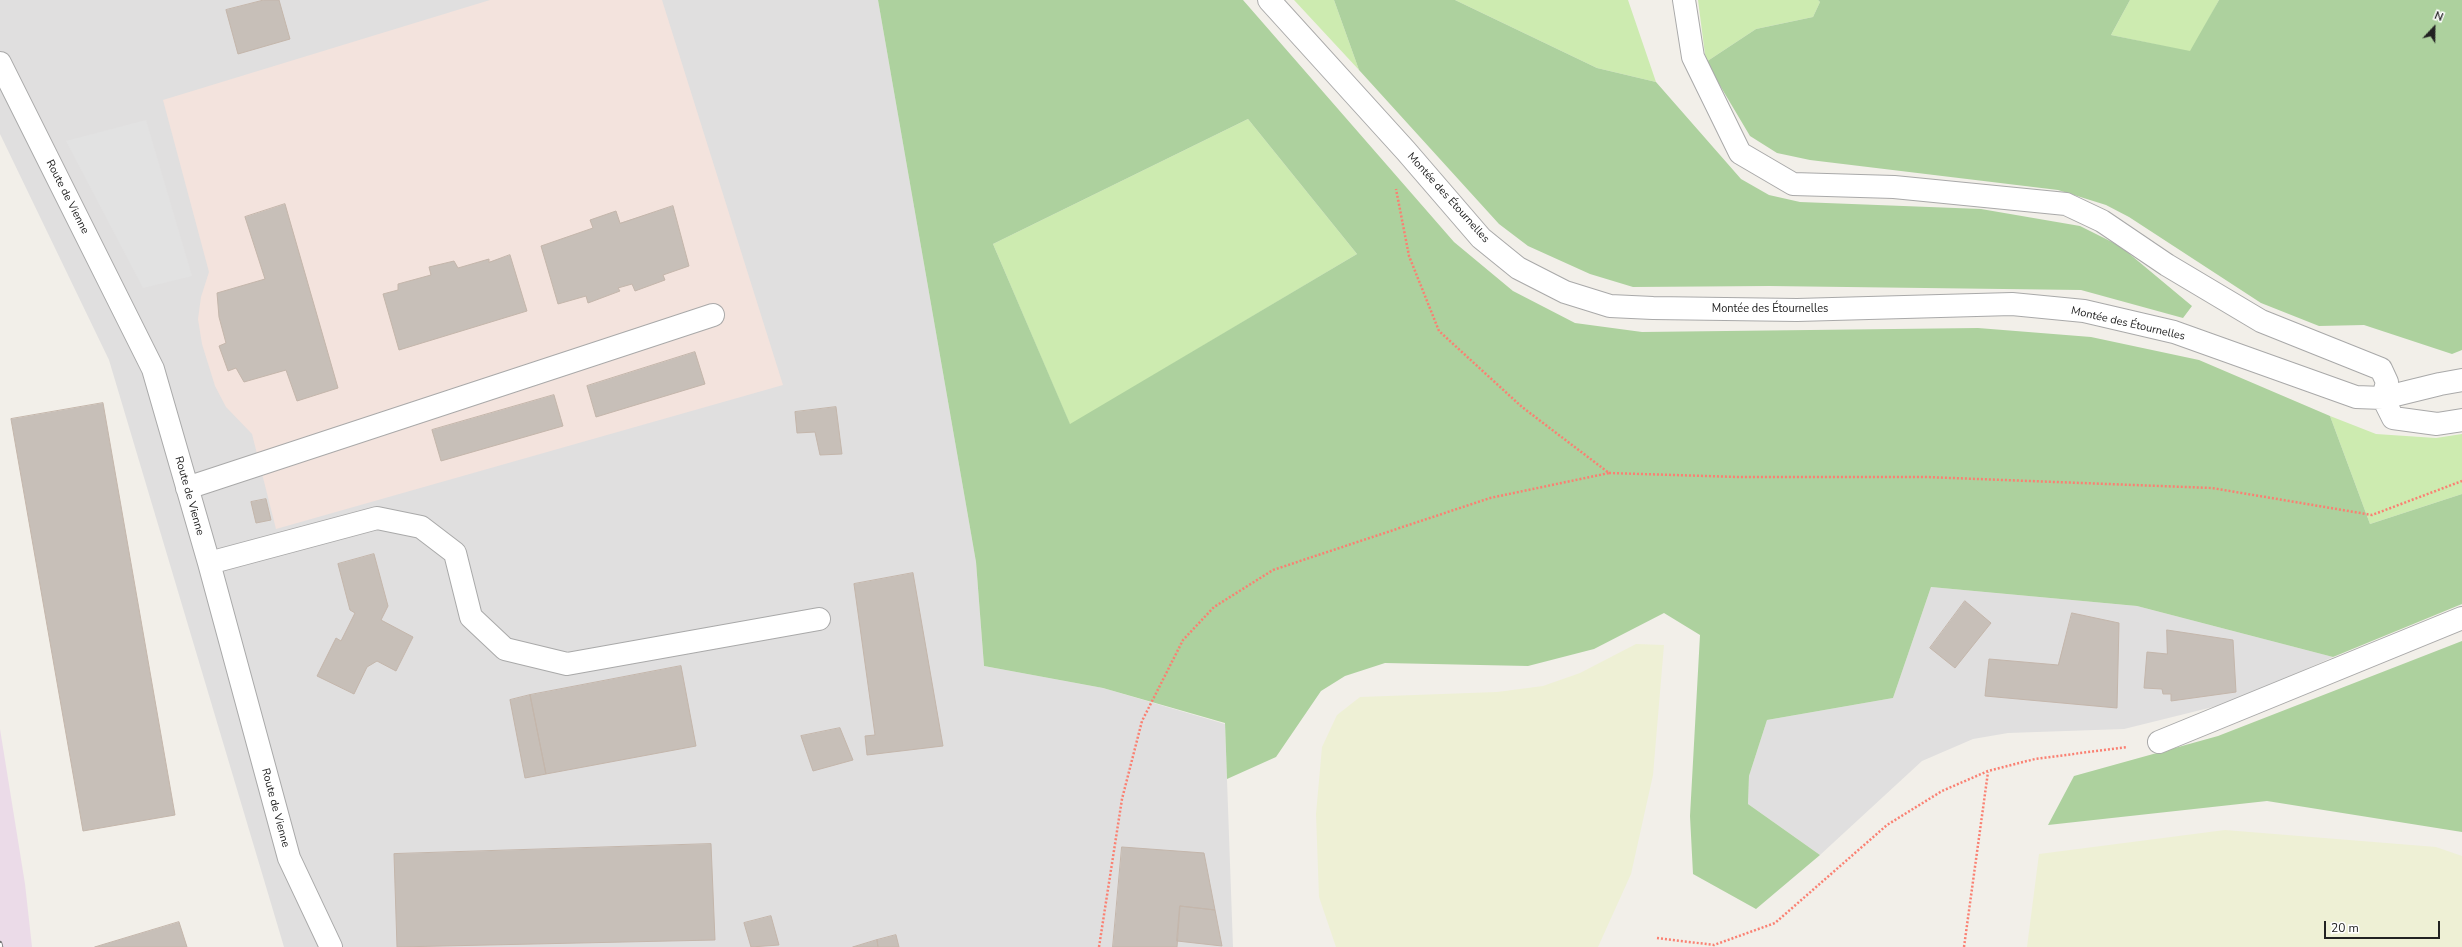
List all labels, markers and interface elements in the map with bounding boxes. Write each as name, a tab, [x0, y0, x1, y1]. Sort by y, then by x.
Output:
north arrow	[2414, 8, 2454, 48]
text: N	[2432, 8, 2445, 25]
street label: Montée des Étournelles	[1404, 150, 1492, 246]
street label: Route de Vienne	[43, 158, 91, 236]
street label: Montée des Étournelles	[1712, 302, 1828, 316]
street label: Montée des Étournelles	[2070, 304, 2186, 344]
street label: Route de Vienne	[171, 455, 207, 537]
street label: Route de Vienne	[258, 767, 292, 849]
scale bar	[2326, 913, 2442, 939]
text: 20 m	[2331, 920, 2359, 936]

